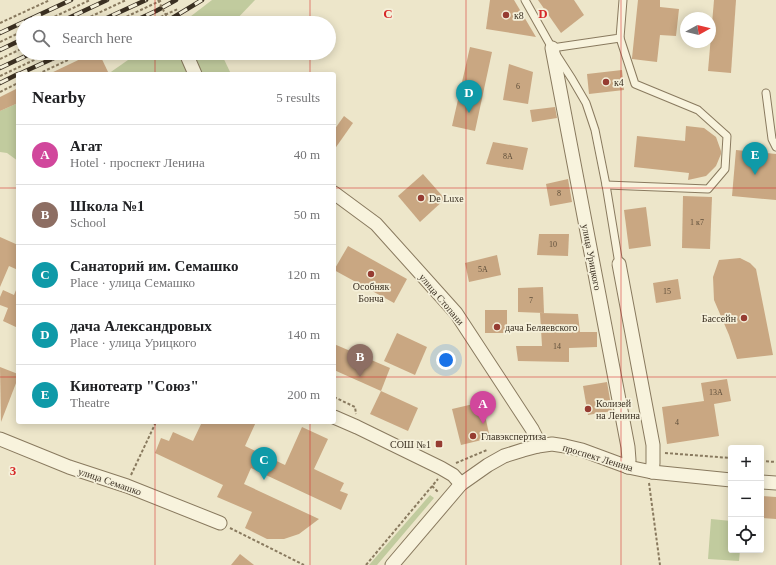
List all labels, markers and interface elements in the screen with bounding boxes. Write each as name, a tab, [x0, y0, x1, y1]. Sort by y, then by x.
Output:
text: C	[383, 6, 393, 21]
text: D	[538, 6, 548, 21]
marker: к8	[501, 10, 511, 20]
place label: к8	[514, 10, 524, 21]
north arrow	[680, 12, 716, 48]
search box	[16, 16, 336, 60]
icon: search	[30, 27, 52, 49]
text: Search here	[62, 30, 132, 46]
marker: к4	[601, 77, 611, 87]
place label: к4	[614, 77, 624, 88]
pin: D	[456, 80, 482, 113]
house number: 6	[516, 82, 520, 91]
text: Nearby	[32, 88, 86, 107]
text: 5 results	[276, 90, 320, 105]
text: Агат	[70, 138, 102, 154]
pin: E	[742, 142, 768, 175]
text: A	[40, 147, 50, 162]
text: 40 m	[294, 147, 320, 162]
house number: 8А	[503, 152, 513, 161]
text: Hotel · проспект Ленина	[70, 155, 205, 170]
house number: 8	[557, 189, 561, 198]
marker: De Luxe	[416, 193, 426, 203]
place label: De Luxe	[429, 193, 464, 204]
text: Школа №1	[70, 198, 144, 214]
text: B	[41, 207, 49, 222]
text: 50 m	[294, 207, 320, 222]
text: School	[70, 215, 106, 230]
house number: 1 к7	[690, 218, 704, 227]
street label: улица Урицкого	[580, 223, 603, 291]
house number: 10	[549, 240, 557, 249]
text: Санаторий им. Семашко	[70, 258, 238, 274]
house number: 5А	[478, 265, 488, 274]
text: C	[40, 267, 50, 282]
text: 120 m	[287, 267, 320, 282]
marker: Особняк Бонча	[366, 269, 376, 279]
street label: улица Стопани	[417, 271, 467, 328]
text: Place · улица Семашко	[70, 275, 195, 290]
place label: Особняк Бонча	[353, 281, 389, 304]
house number: 15	[663, 287, 671, 296]
house number: 7	[529, 296, 533, 305]
place label: Бассейн	[702, 313, 737, 324]
marker: Бассейн	[739, 313, 749, 323]
text: дача Александровых	[70, 318, 212, 334]
marker: дача Беляевского	[492, 322, 502, 332]
place label: дача Беляевского	[505, 322, 578, 333]
text: D	[40, 327, 50, 342]
text: 140 m	[287, 327, 320, 342]
text: Place · улица Урицкого	[70, 335, 196, 350]
house number: 14	[553, 342, 561, 351]
pin: B	[347, 344, 373, 377]
your location	[436, 350, 456, 370]
text: Кинотеатр "Союз"	[70, 378, 199, 394]
text: E	[41, 387, 49, 402]
text: 200 m	[287, 387, 320, 402]
house number: 13А	[709, 388, 723, 397]
pin: A	[470, 391, 496, 424]
text: Theatre	[70, 395, 110, 410]
place label: Колизей на Ленина	[596, 398, 640, 421]
marker: Колизей на Ленина	[583, 404, 593, 414]
house number: 4	[675, 418, 679, 427]
marker: Главэкспертиза	[468, 431, 478, 441]
place label: Главэкспертиза	[481, 431, 547, 442]
place label: СОШ №1	[390, 439, 431, 450]
marker: СОШ №1	[434, 439, 444, 449]
street label: проспект Ленина	[561, 442, 635, 474]
map controls	[728, 445, 764, 553]
button: +	[728, 445, 764, 481]
pin: C	[251, 447, 277, 480]
text: 3	[10, 463, 17, 478]
street label: улица Семашко	[77, 466, 143, 497]
button: −	[728, 481, 764, 517]
button: locate	[728, 517, 764, 553]

